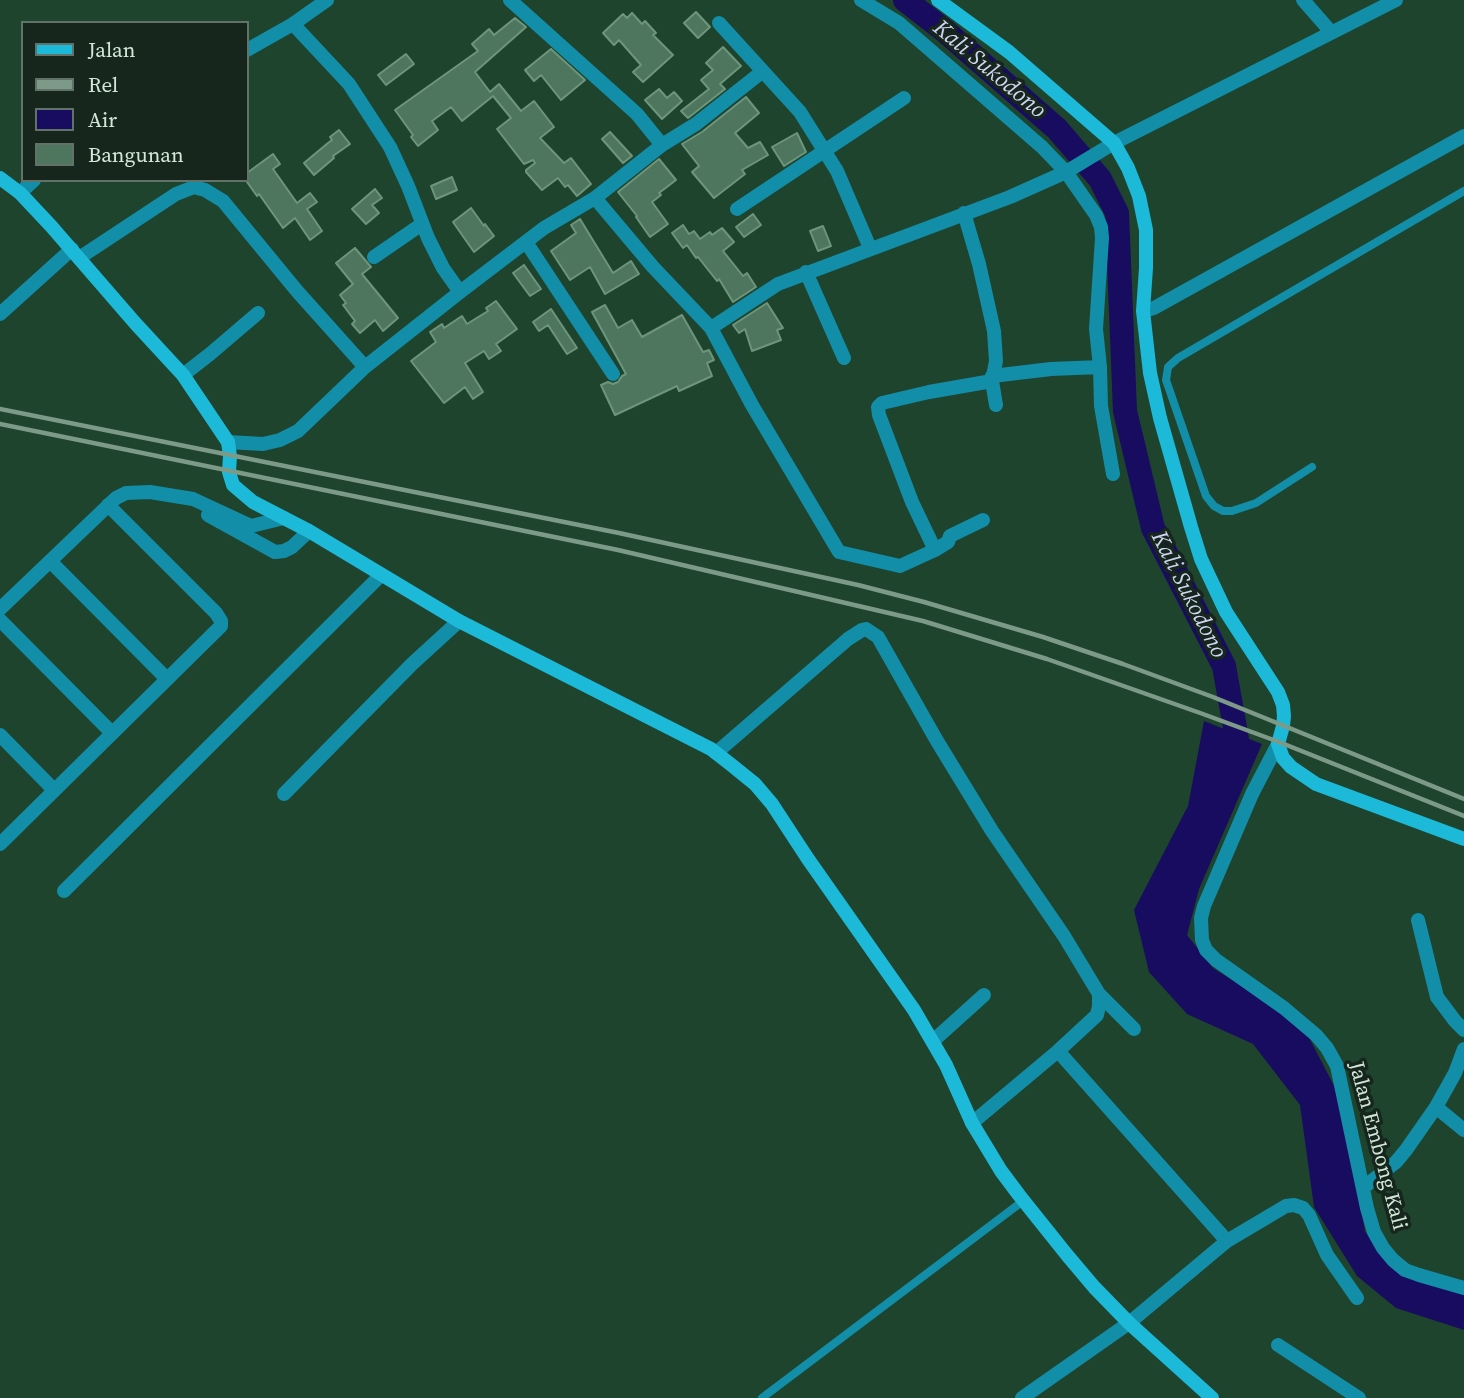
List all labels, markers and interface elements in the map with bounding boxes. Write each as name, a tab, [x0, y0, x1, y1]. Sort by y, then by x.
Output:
water label: Kali Sukodono	[927, 15, 1051, 125]
legend	[21, 21, 248, 182]
text: Jalan	[88, 35, 135, 64]
text: Rel	[88, 70, 118, 99]
text: Air	[88, 105, 117, 134]
text: Bangunan	[88, 140, 184, 169]
water label: Kali Sukodono	[1144, 527, 1232, 663]
street label: Jalan Embong Kali	[1342, 1059, 1412, 1233]

